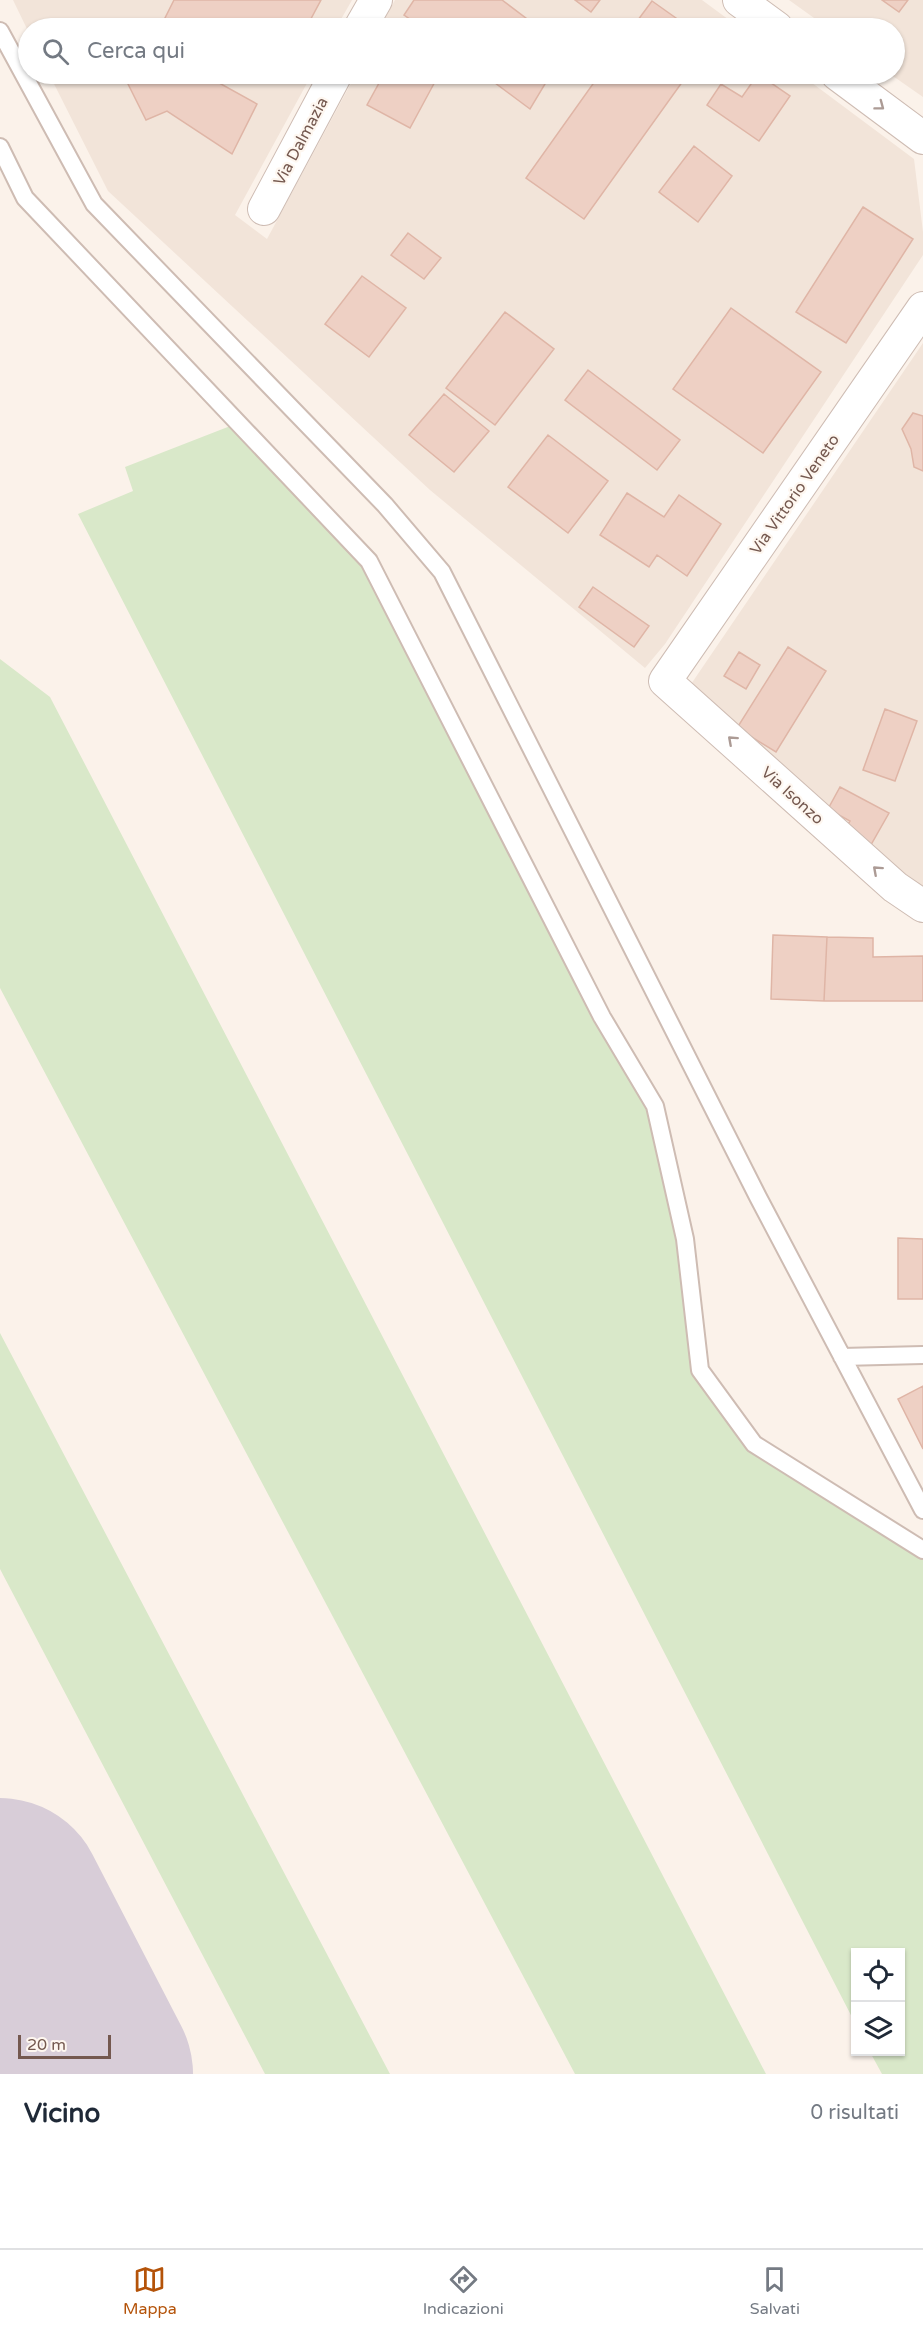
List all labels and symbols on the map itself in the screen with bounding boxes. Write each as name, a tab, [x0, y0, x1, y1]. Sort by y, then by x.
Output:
street label: Via Dalmazia	[269, 94, 333, 189]
one-way arrow	[874, 98, 885, 109]
street label: Via Vittorio Veneto	[746, 430, 844, 559]
one-way arrow	[728, 736, 739, 747]
street label: Via Isonzo	[757, 762, 828, 829]
one-way arrow	[873, 866, 884, 877]
scale bar	[18, 2032, 111, 2060]

